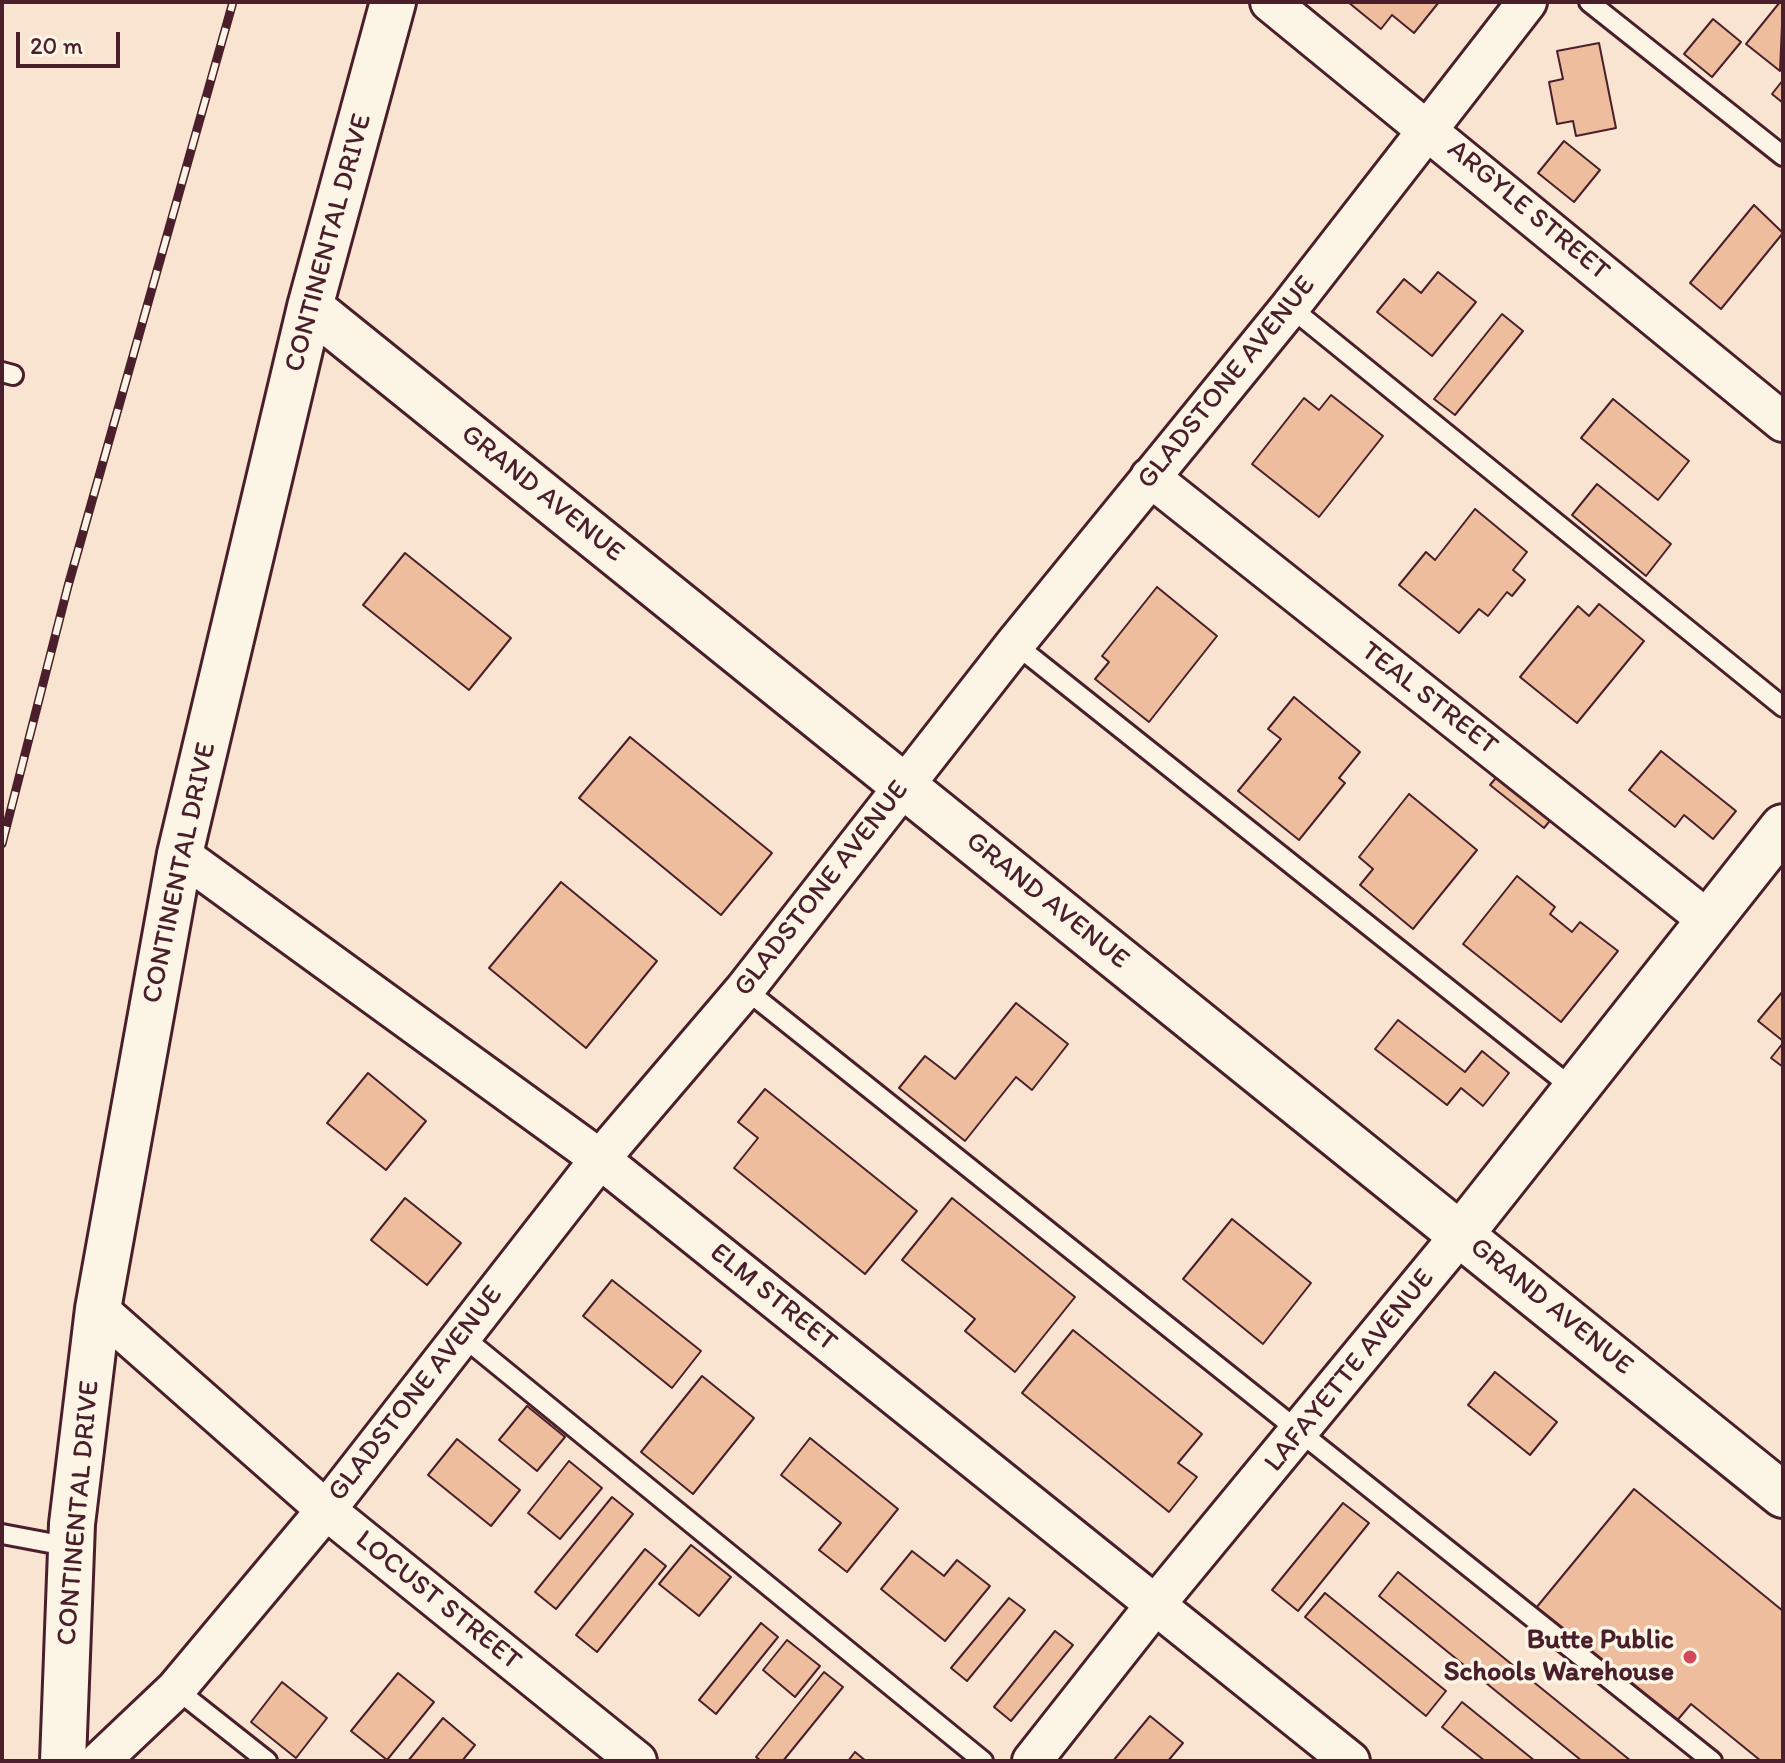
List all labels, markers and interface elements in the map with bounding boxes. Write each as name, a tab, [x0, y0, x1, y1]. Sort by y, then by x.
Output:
scale bar	[20, 16, 124, 66]
text: 20 m	[30, 31, 83, 60]
street label: CONTINENTAL DRIVE	[278, 110, 380, 376]
street label: ARGYLE STREET	[1440, 133, 1616, 289]
street label: GLADSTONE AVENUE	[1131, 270, 1323, 496]
street label: GRAND AVENUE	[454, 418, 630, 570]
street label: TEAL STREET	[1354, 635, 1504, 763]
street label: CONTINENTAL DRIVE	[136, 739, 224, 1007]
street label: GLADSTONE AVENUE	[727, 775, 917, 1003]
street label: GRAND AVENUE	[959, 825, 1135, 977]
street label: GRAND AVENUE	[1463, 1231, 1639, 1383]
street label: ELM STREET	[703, 1236, 843, 1360]
street label: LAFAYETTE AVENUE	[1258, 1263, 1442, 1479]
street label: GLADSTONE AVENUE	[321, 1280, 511, 1508]
street label: CONTINENTAL DRIVE	[51, 1379, 107, 1647]
street label: LOCUST STREET	[348, 1524, 528, 1678]
place label: Butte Public Schools Warehouse	[1444, 1624, 1674, 1690]
marker: Butte Public Schools Warehouse	[1681, 1648, 1699, 1666]

